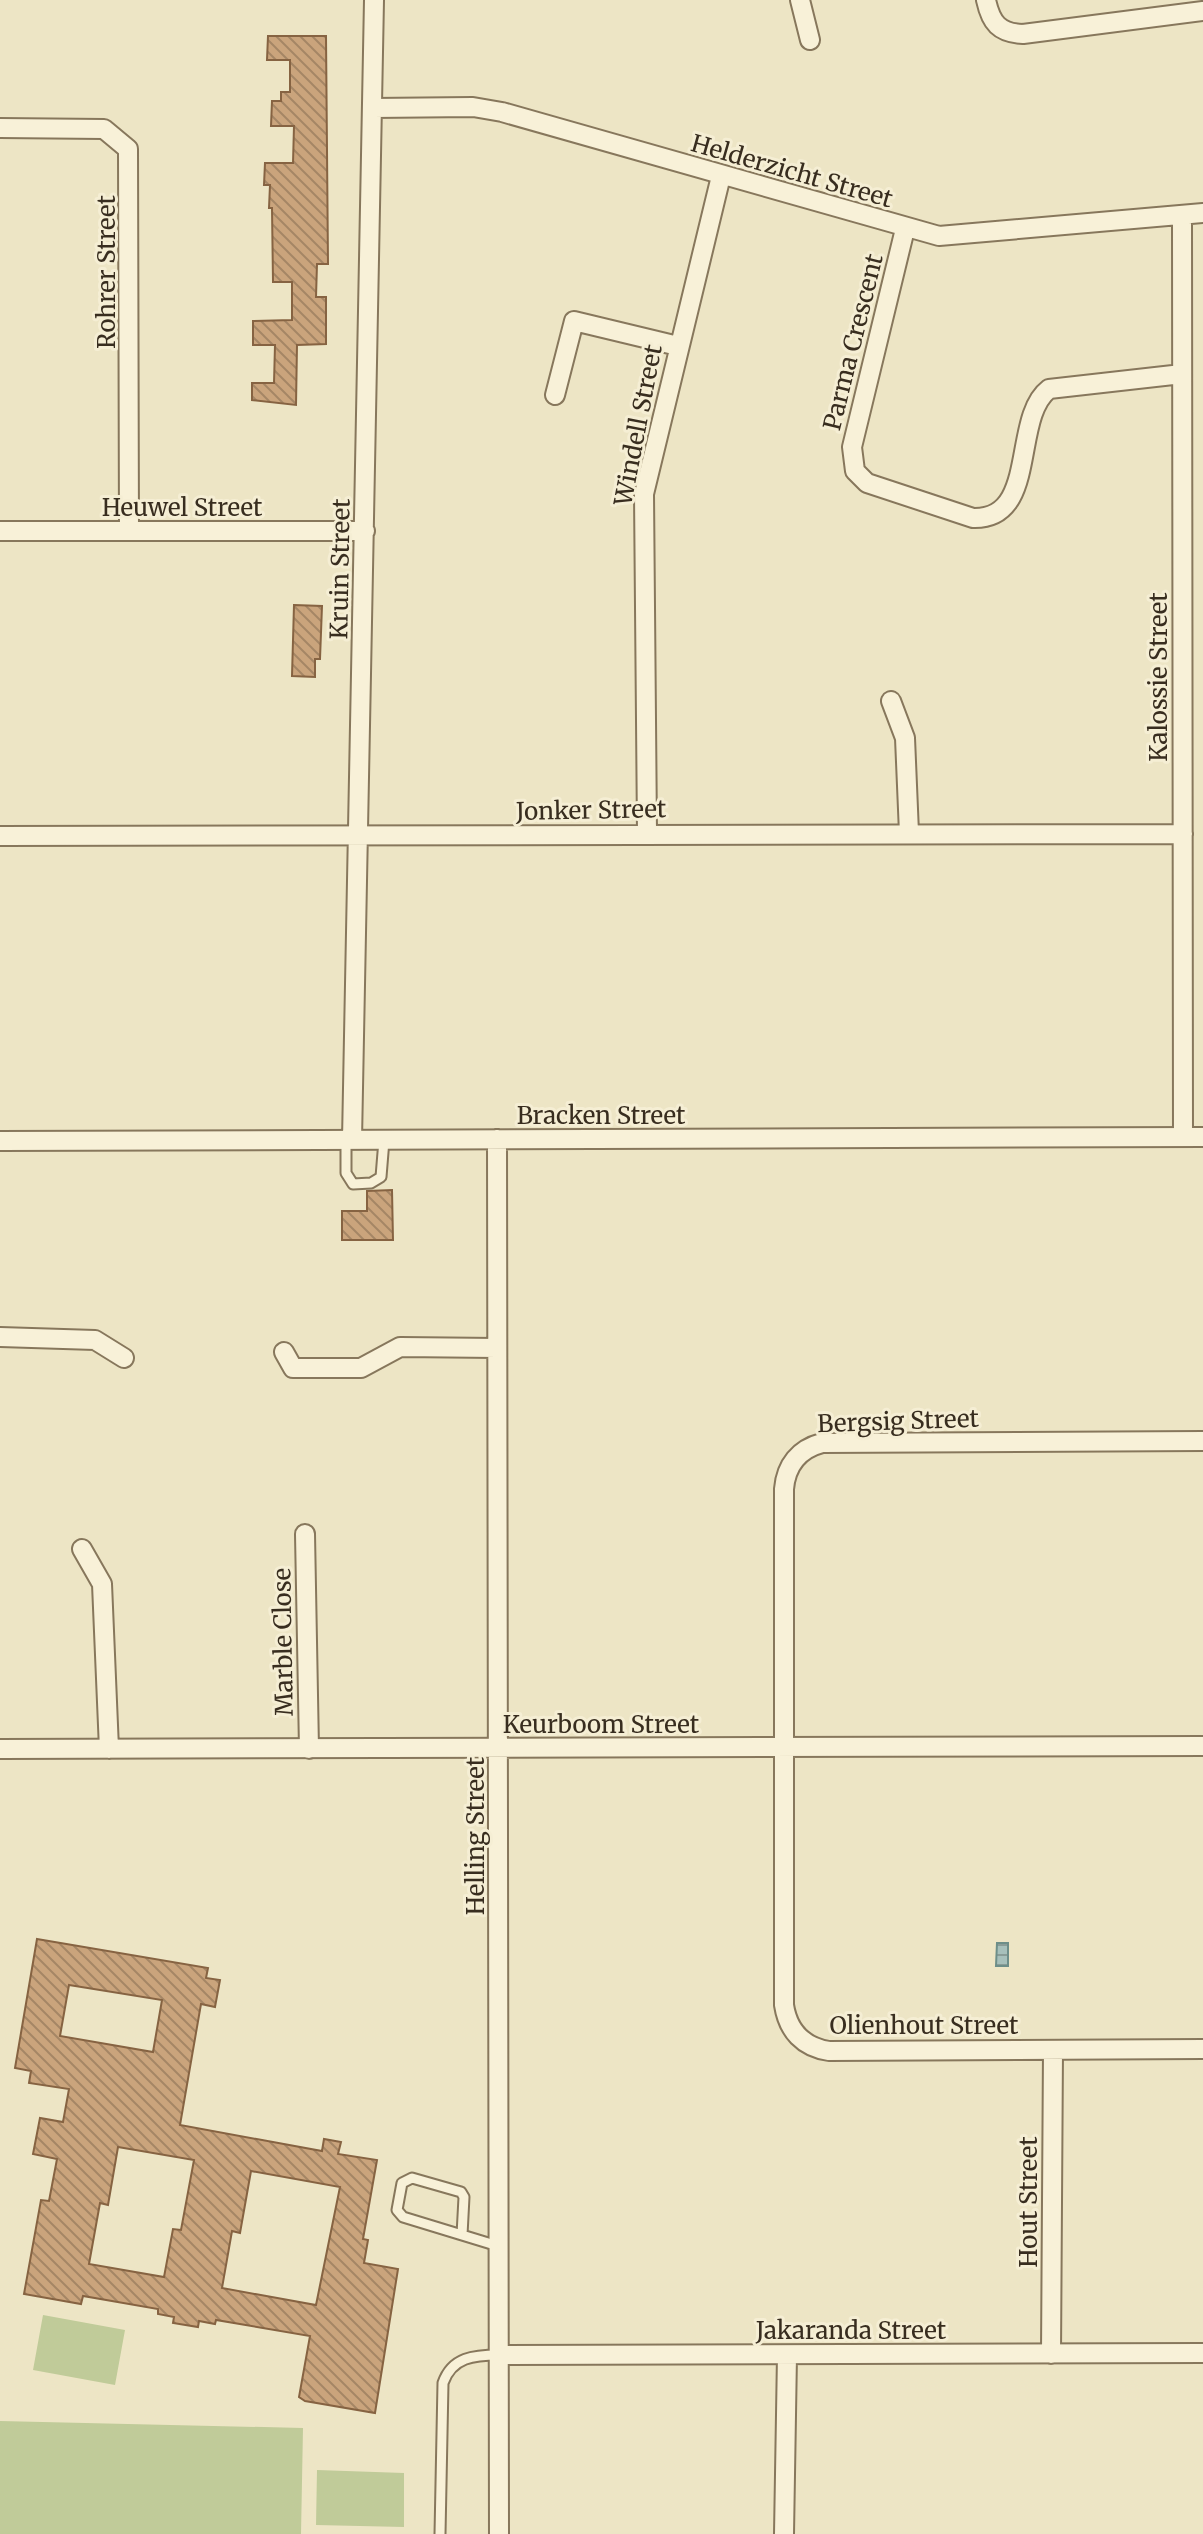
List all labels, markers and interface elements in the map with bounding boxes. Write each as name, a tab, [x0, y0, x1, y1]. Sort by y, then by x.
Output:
street label: Helderzicht Street	[688, 127, 897, 215]
street label: Rohrer Street	[91, 194, 122, 349]
street label: Parma Crescent	[816, 250, 890, 433]
street label: Windell Street	[607, 341, 669, 509]
street label: Heuwel Street	[102, 492, 263, 523]
street label: Kruin Street	[323, 498, 357, 640]
street label: Kalossie Street	[1143, 592, 1174, 762]
street label: Jonker Street	[515, 793, 667, 827]
street label: Bracken Street	[517, 1100, 686, 1131]
street label: Bergsig Street	[817, 1403, 980, 1439]
street label: Marble Close	[266, 1568, 300, 1716]
street label: Keurboom Street	[503, 1709, 700, 1740]
street label: Helling Street	[460, 1756, 491, 1915]
street label: Olienhout Street	[830, 2010, 1019, 2041]
street label: Hout Street	[1013, 2136, 1044, 2268]
street label: Jakaranda Street	[755, 2315, 947, 2346]

